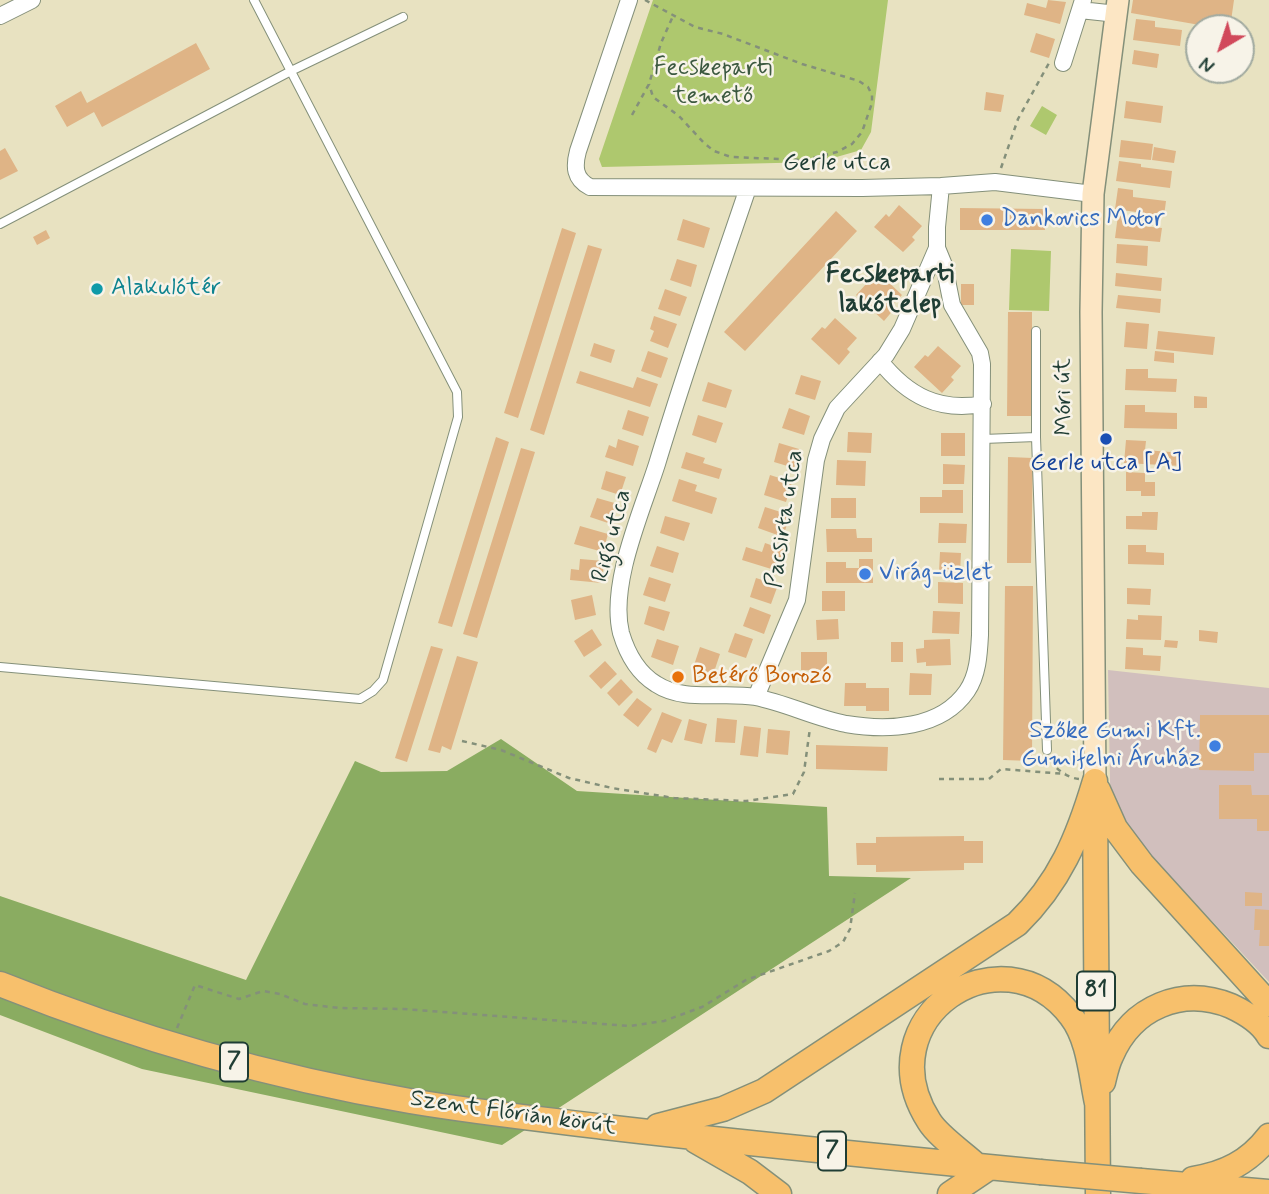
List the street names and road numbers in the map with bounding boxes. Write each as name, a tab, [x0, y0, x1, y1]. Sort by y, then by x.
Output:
street label: Gerle utca	[783, 150, 891, 178]
street label: Móri út	[1050, 358, 1080, 436]
street label: Pacsirta utca	[761, 448, 811, 590]
street label: Rigó utca	[587, 486, 639, 586]
road number: 81	[1077, 972, 1115, 1010]
road number: 7	[220, 1042, 248, 1082]
street label: Szent Flórián körút	[408, 1085, 618, 1143]
road number: 7	[818, 1132, 846, 1170]

